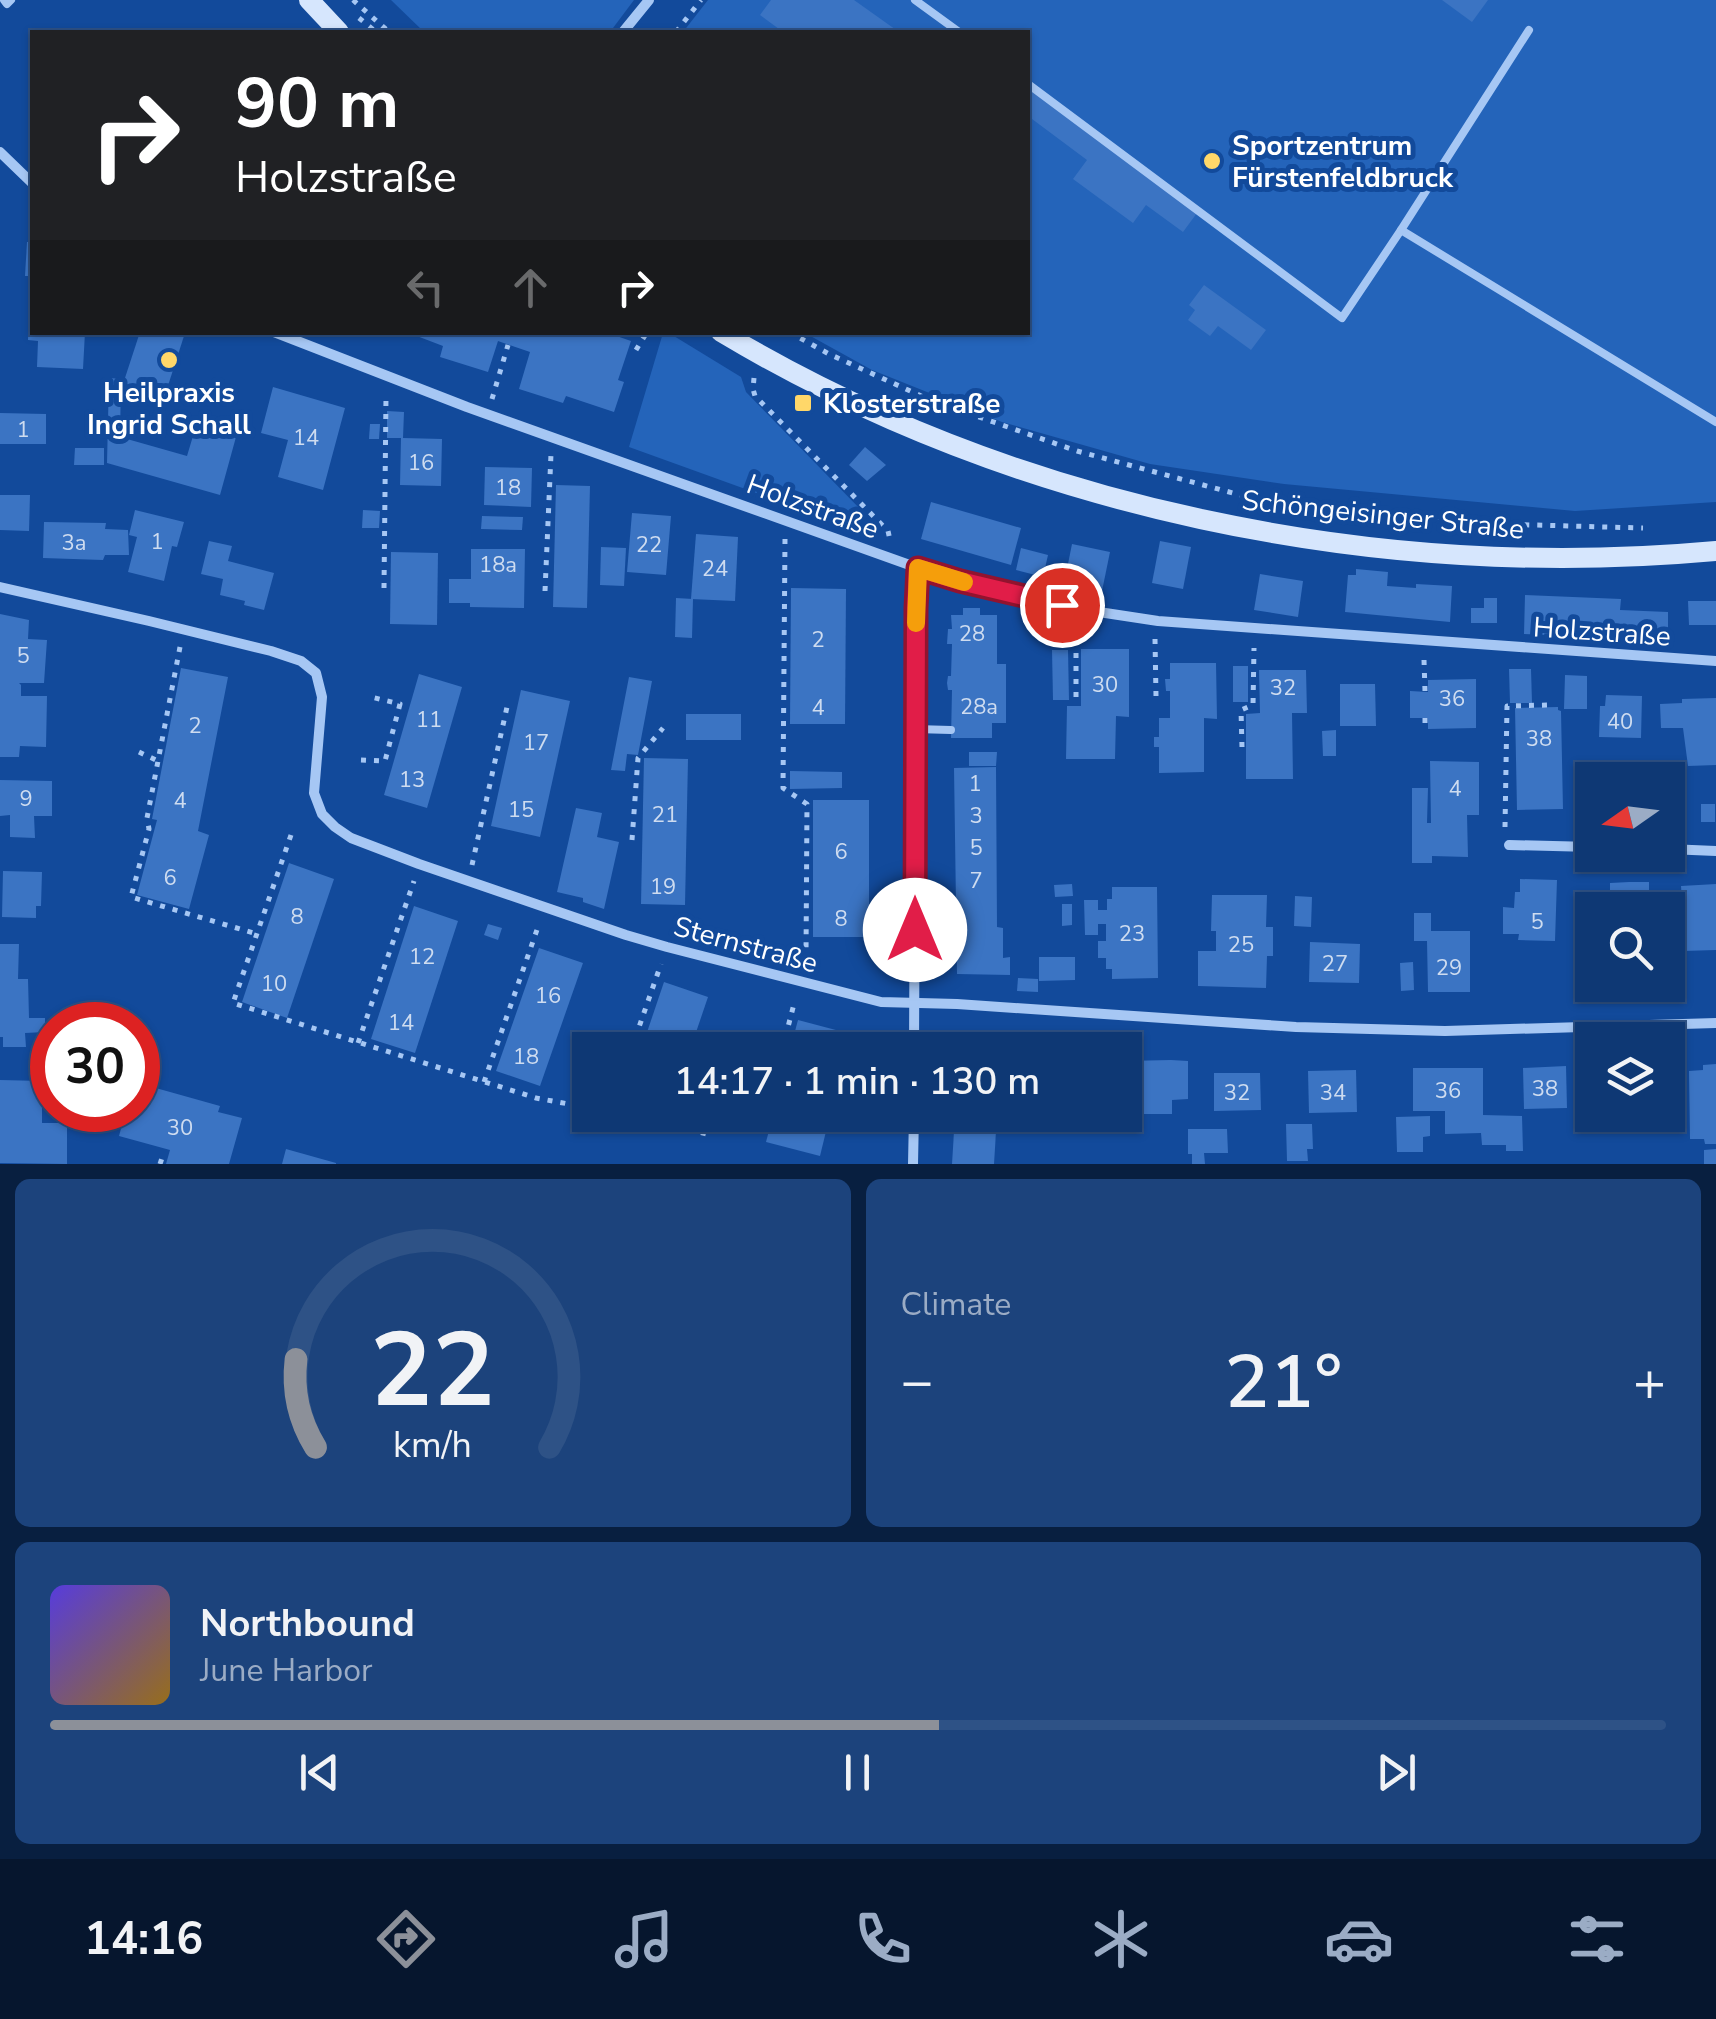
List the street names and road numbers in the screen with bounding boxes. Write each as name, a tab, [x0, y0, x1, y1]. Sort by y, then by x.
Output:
street label: Holzstraße	[741, 465, 884, 548]
street label: Schöngeisinger Straße	[1240, 481, 1526, 549]
street label: Holzstraße	[1532, 608, 1672, 656]
street label: Sternstraße	[670, 908, 822, 982]

